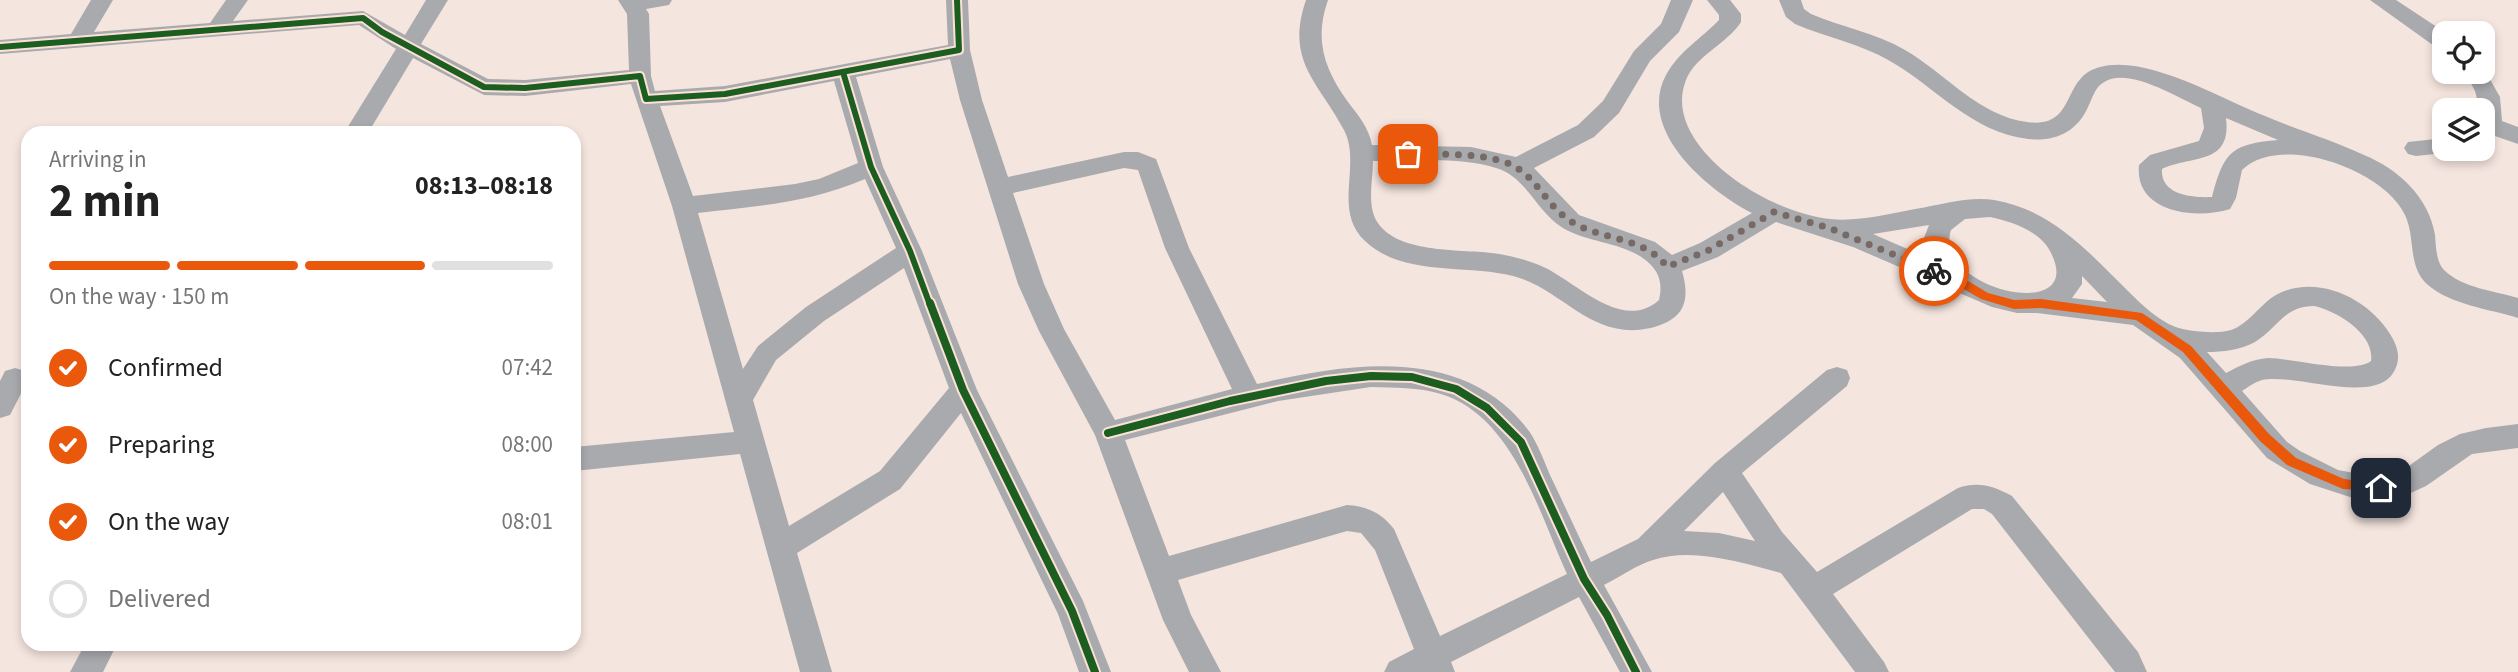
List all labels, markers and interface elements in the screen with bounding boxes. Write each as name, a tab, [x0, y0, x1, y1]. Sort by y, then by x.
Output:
map controls	[2432, 21, 2495, 161]
button: locate	[2432, 21, 2495, 84]
button: layers	[2432, 98, 2495, 161]
pin	[1378, 124, 1438, 184]
icon: bag	[1389, 135, 1427, 173]
text: Arriving in	[49, 143, 147, 176]
text: 08:13–08:18	[415, 167, 553, 204]
text: 2 min	[49, 169, 161, 234]
courier	[1899, 236, 1969, 306]
icon: bike	[1915, 252, 1953, 290]
text: On the way · 150 m	[49, 280, 229, 313]
icon: check	[49, 349, 87, 387]
text: Confirmed	[108, 349, 223, 386]
text: 07:42	[502, 351, 553, 384]
icon: check	[49, 426, 87, 464]
text: Preparing	[108, 426, 214, 463]
text: 08:00	[502, 428, 553, 461]
pin	[2351, 458, 2411, 518]
icon: home	[2362, 469, 2400, 507]
icon: check	[49, 503, 87, 541]
text: On the way	[108, 503, 229, 540]
text: 08:01	[502, 505, 553, 538]
text: Delivered	[108, 580, 211, 617]

